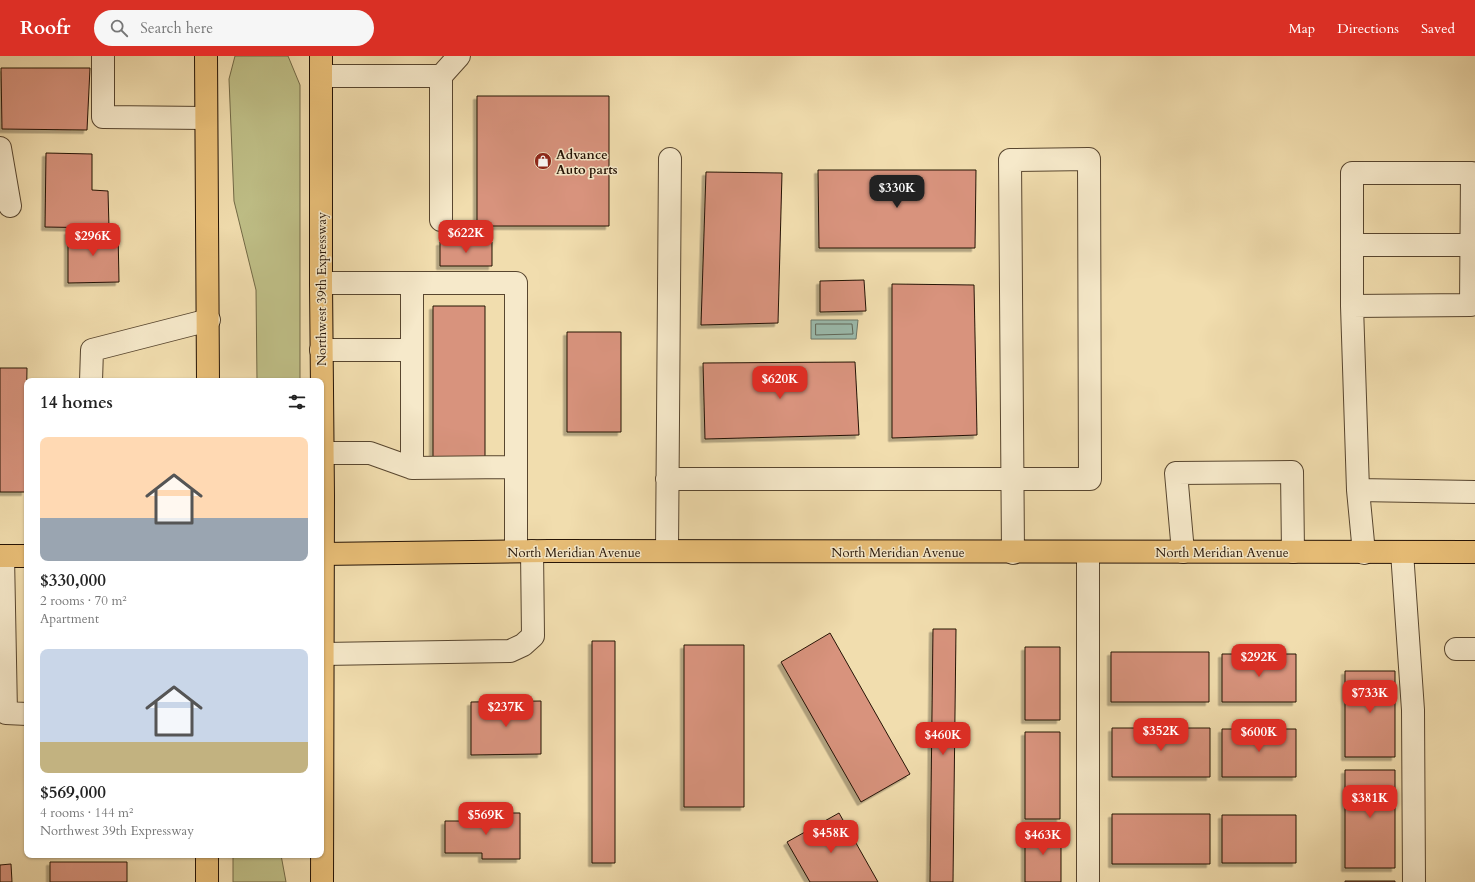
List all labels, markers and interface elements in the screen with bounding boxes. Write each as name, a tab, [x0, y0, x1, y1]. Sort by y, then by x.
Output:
search box	[94, 10, 374, 46]
text: Roofr	[20, 15, 70, 41]
icon: search	[108, 17, 130, 39]
text: Search here	[140, 18, 213, 38]
text: Map	[1289, 19, 1315, 38]
text: Directions	[1337, 19, 1399, 38]
text: Saved	[1421, 19, 1455, 38]
place label: Advance Auto parts	[556, 146, 618, 179]
shop icon: Advance Auto parts	[533, 151, 553, 171]
pin: $330K	[869, 175, 925, 209]
text: $330K	[878, 179, 916, 197]
street label: Northwest 39th Expressway	[313, 212, 331, 366]
pin: $622K	[438, 220, 494, 254]
pin: $296K	[65, 223, 121, 257]
text: $622K	[447, 224, 485, 242]
text: $296K	[74, 227, 112, 245]
pin: $620K	[752, 366, 808, 400]
text: $620K	[761, 370, 799, 388]
text: 14 homes	[40, 391, 113, 414]
icon: filters	[286, 391, 308, 413]
icon: home	[138, 463, 210, 535]
street label: North Meridian Avenue	[507, 544, 641, 562]
street label: North Meridian Avenue	[831, 544, 965, 562]
street label: North Meridian Avenue	[1155, 544, 1289, 562]
text: $330,000	[40, 569, 106, 592]
text: 2 rooms · 70 m²	[40, 592, 127, 610]
text: Apartment	[40, 610, 99, 628]
pin: $292K	[1231, 644, 1287, 678]
text: $292K	[1240, 648, 1278, 666]
icon: home	[138, 675, 210, 747]
pin: $733K	[1342, 680, 1398, 714]
text: $733K	[1351, 684, 1389, 702]
pin: $237K	[478, 694, 534, 728]
text: $237K	[487, 698, 525, 716]
pin: $352K	[1133, 718, 1189, 752]
pin: $600K	[1231, 719, 1287, 753]
pin: $460K	[915, 722, 971, 756]
text: $352K	[1142, 722, 1180, 740]
text: $600K	[1240, 723, 1278, 741]
text: $460K	[924, 726, 962, 744]
text: $569,000	[40, 781, 106, 804]
pin: $381K	[1342, 785, 1398, 819]
text: $381K	[1351, 789, 1389, 807]
pin: $569K	[458, 802, 514, 836]
text: 4 rooms · 144 m²	[40, 804, 133, 822]
text: $569K	[467, 806, 505, 824]
pin: $458K	[803, 820, 859, 854]
text: Northwest 39th Expressway	[40, 822, 194, 840]
pin: $463K	[1015, 822, 1071, 856]
text: $458K	[812, 824, 850, 842]
text: $463K	[1024, 826, 1062, 844]

